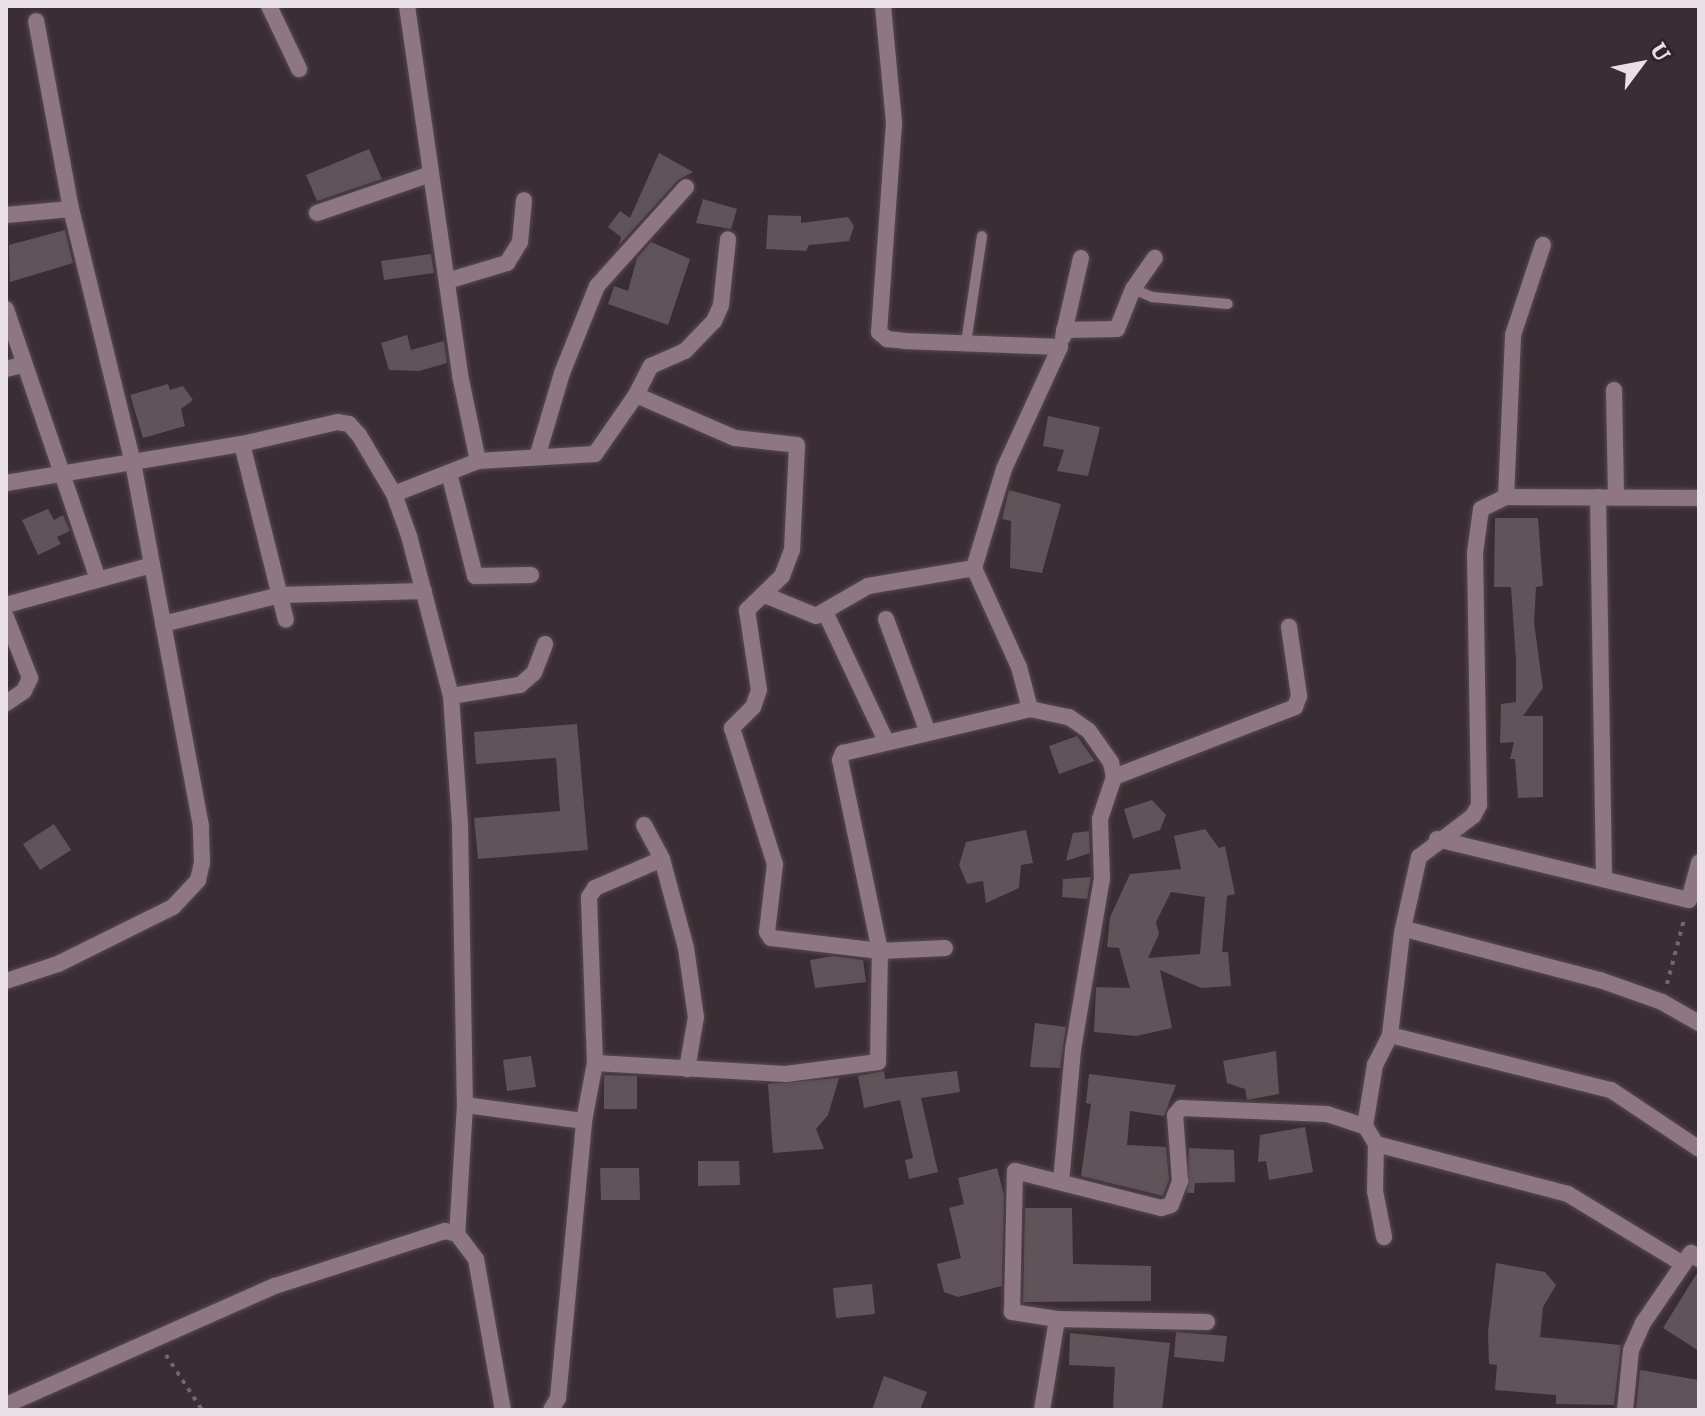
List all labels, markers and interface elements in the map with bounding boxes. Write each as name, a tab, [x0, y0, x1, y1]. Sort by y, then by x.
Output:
north arrow	[1601, 24, 1681, 104]
text: U	[1643, 35, 1680, 67]

